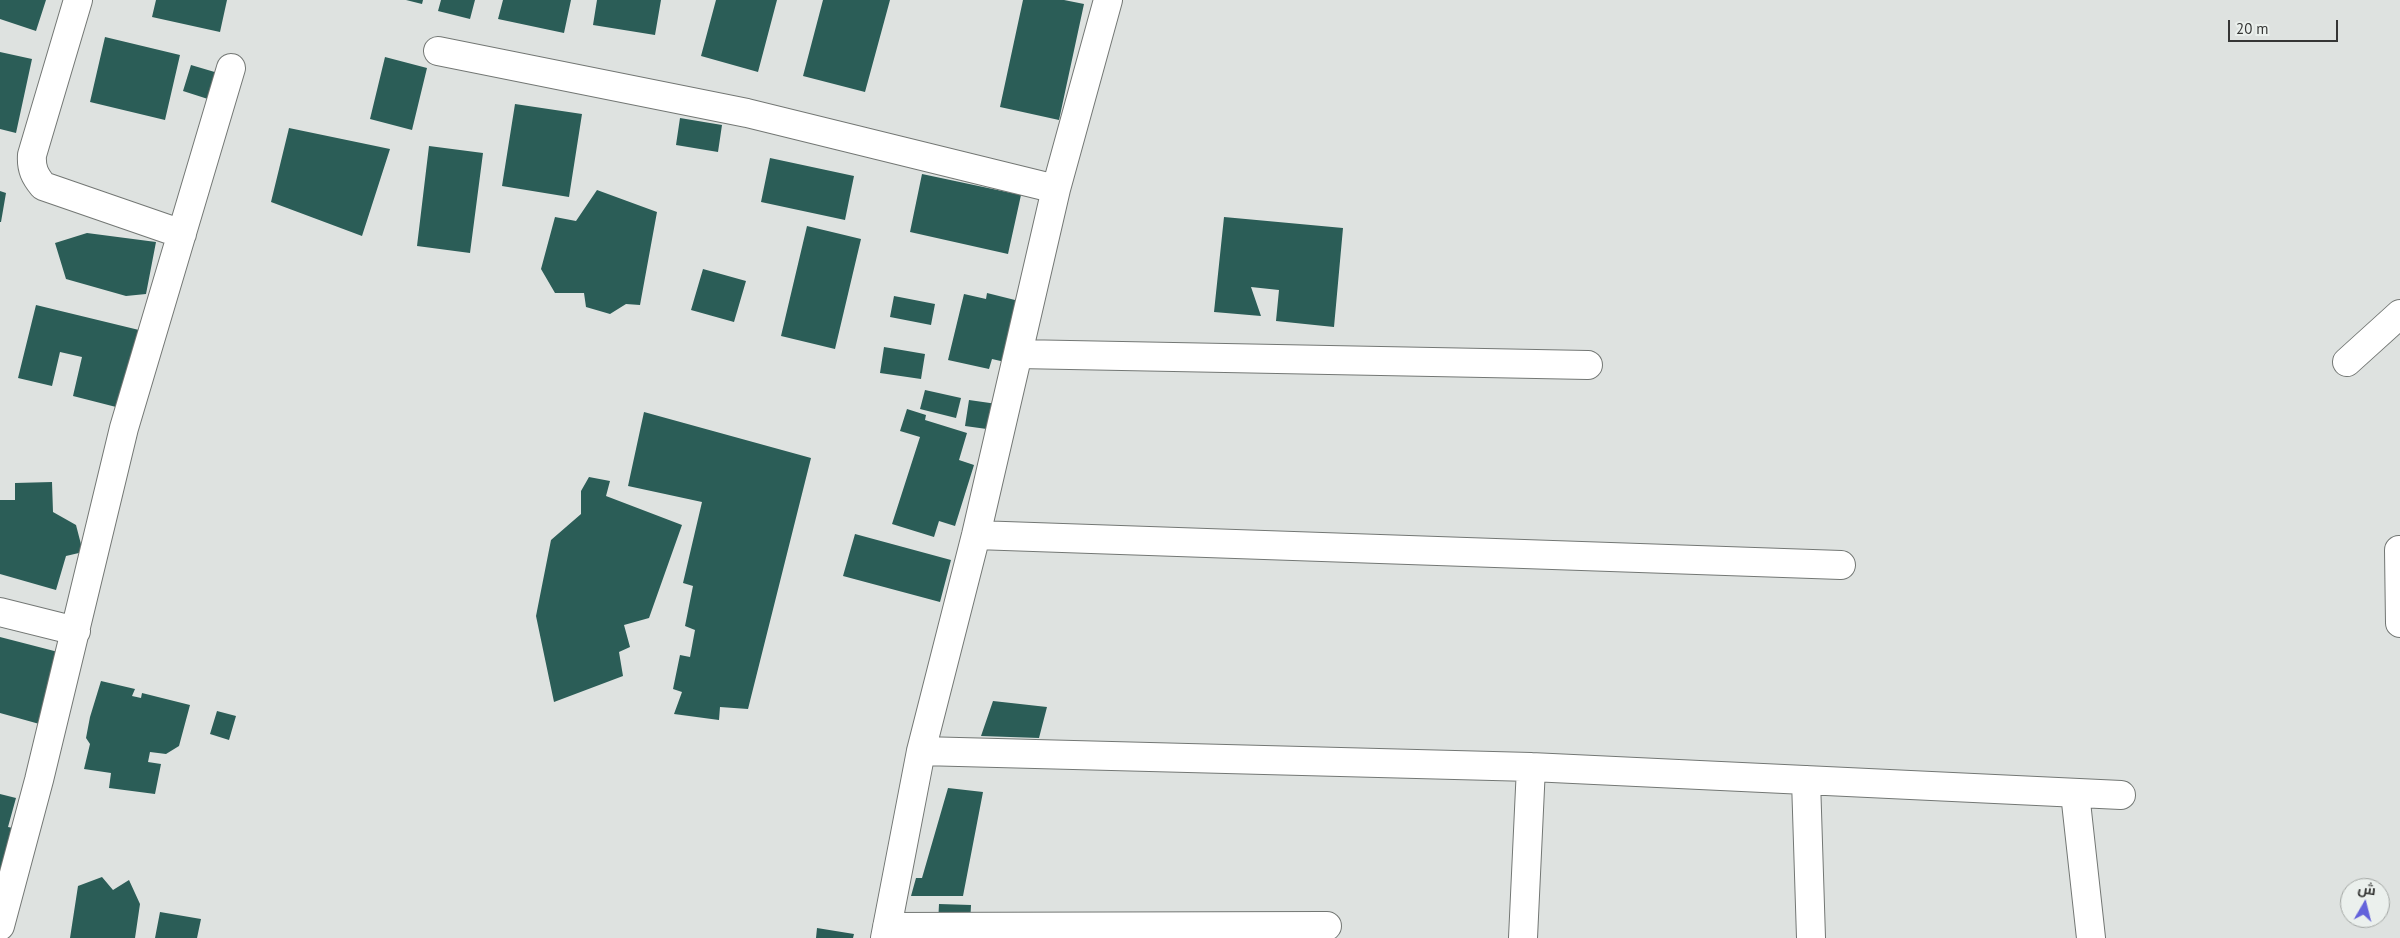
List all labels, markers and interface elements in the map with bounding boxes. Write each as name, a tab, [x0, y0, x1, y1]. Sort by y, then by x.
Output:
scale bar	[2230, 10, 2340, 42]
text: 20 m	[2236, 19, 2269, 38]
north arrow	[2340, 878, 2390, 928]
text: ش	[2357, 879, 2377, 899]

